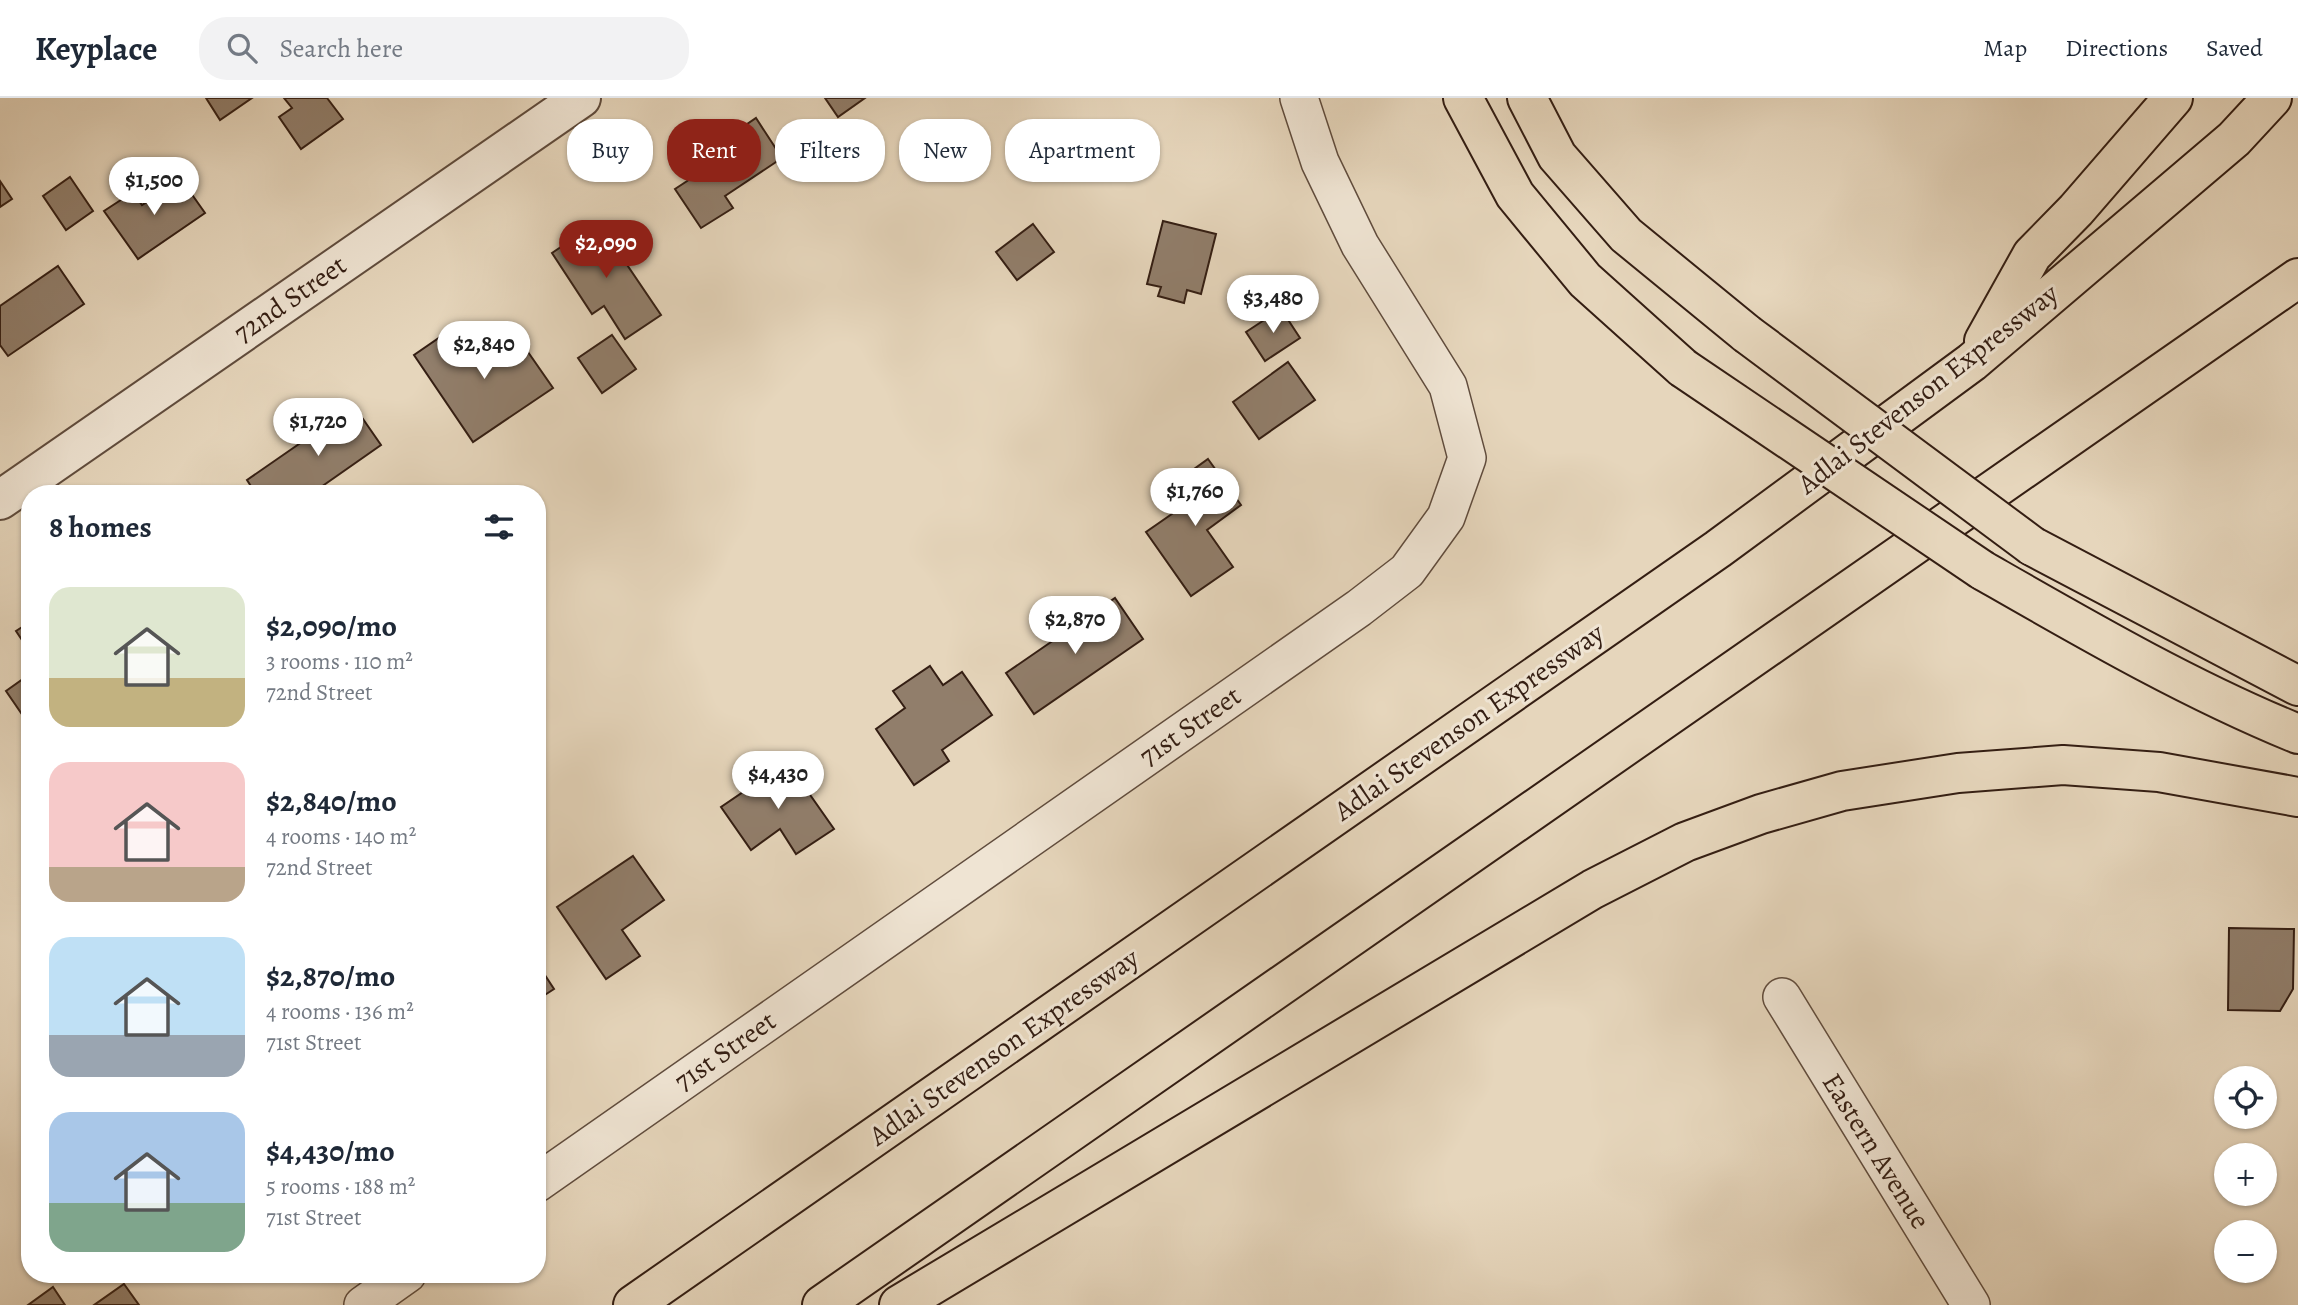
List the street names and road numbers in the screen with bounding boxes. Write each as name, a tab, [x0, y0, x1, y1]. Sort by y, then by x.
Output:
street label: 72nd Street	[226, 246, 354, 352]
street label: Adlai Stevenson Expressway	[1789, 275, 2067, 504]
street label: Adlai Stevenson Expressway	[1326, 614, 1612, 830]
street label: 71st Street	[1131, 677, 1249, 775]
street label: Adlai Stevenson Expressway	[861, 939, 1147, 1155]
street label: 71st Street	[666, 1002, 784, 1100]
street label: Eastern Avenue	[1813, 1066, 1939, 1236]

